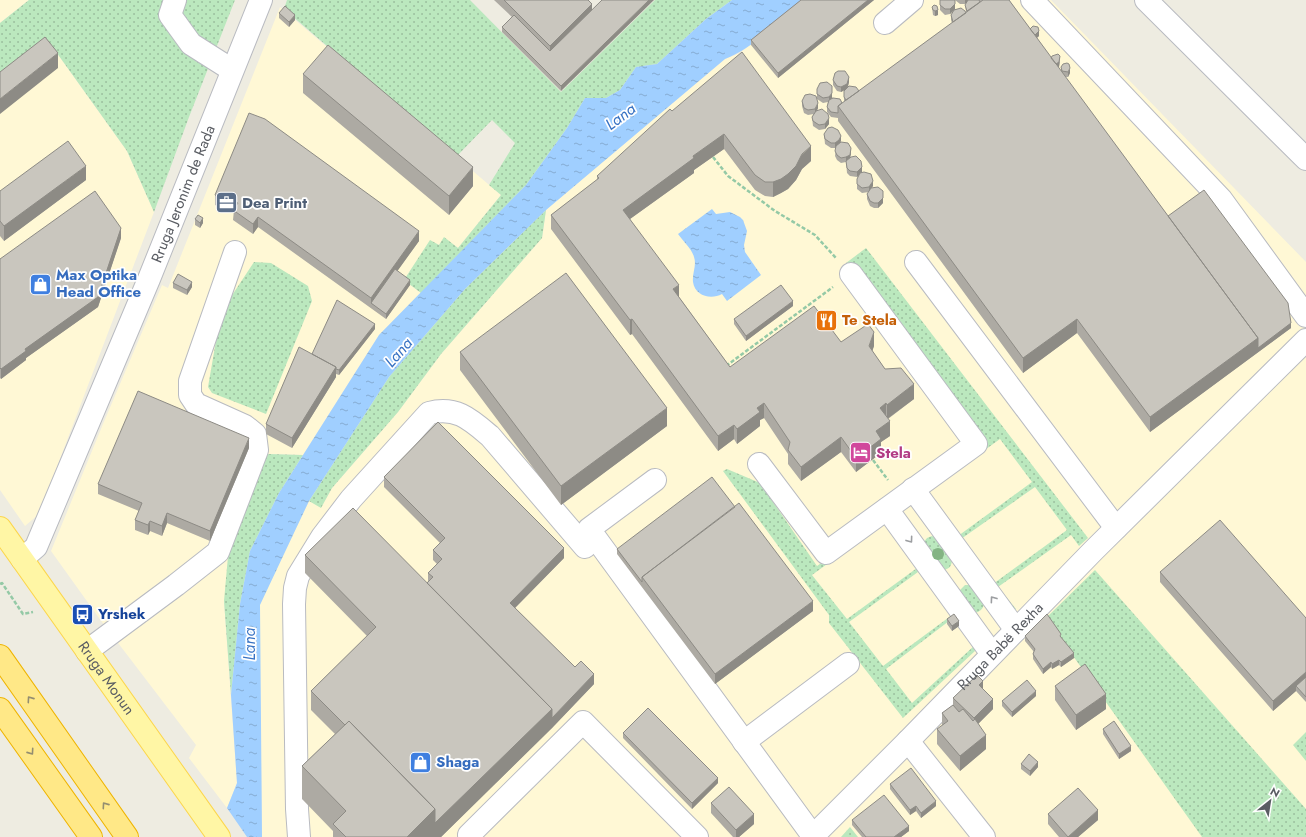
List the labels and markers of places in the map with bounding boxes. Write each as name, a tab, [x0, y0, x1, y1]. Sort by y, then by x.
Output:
office icon: Dea Print	[213, 190, 239, 216]
place label: Dea Print	[242, 192, 307, 214]
place label: Max Optika Head Office	[56, 264, 141, 303]
shop icon: Max Optika Head Office	[28, 271, 54, 297]
restaurant icon: Te Stela	[814, 307, 840, 333]
place label: Te Stela	[842, 309, 897, 331]
hotel icon: Stela	[848, 440, 874, 466]
place label: Stela	[876, 442, 911, 464]
bus stop icon: Yrshek	[69, 601, 95, 627]
place label: Yrshek	[97, 603, 146, 625]
shop icon: Shaga	[408, 749, 434, 775]
place label: Shaga	[436, 751, 479, 773]

